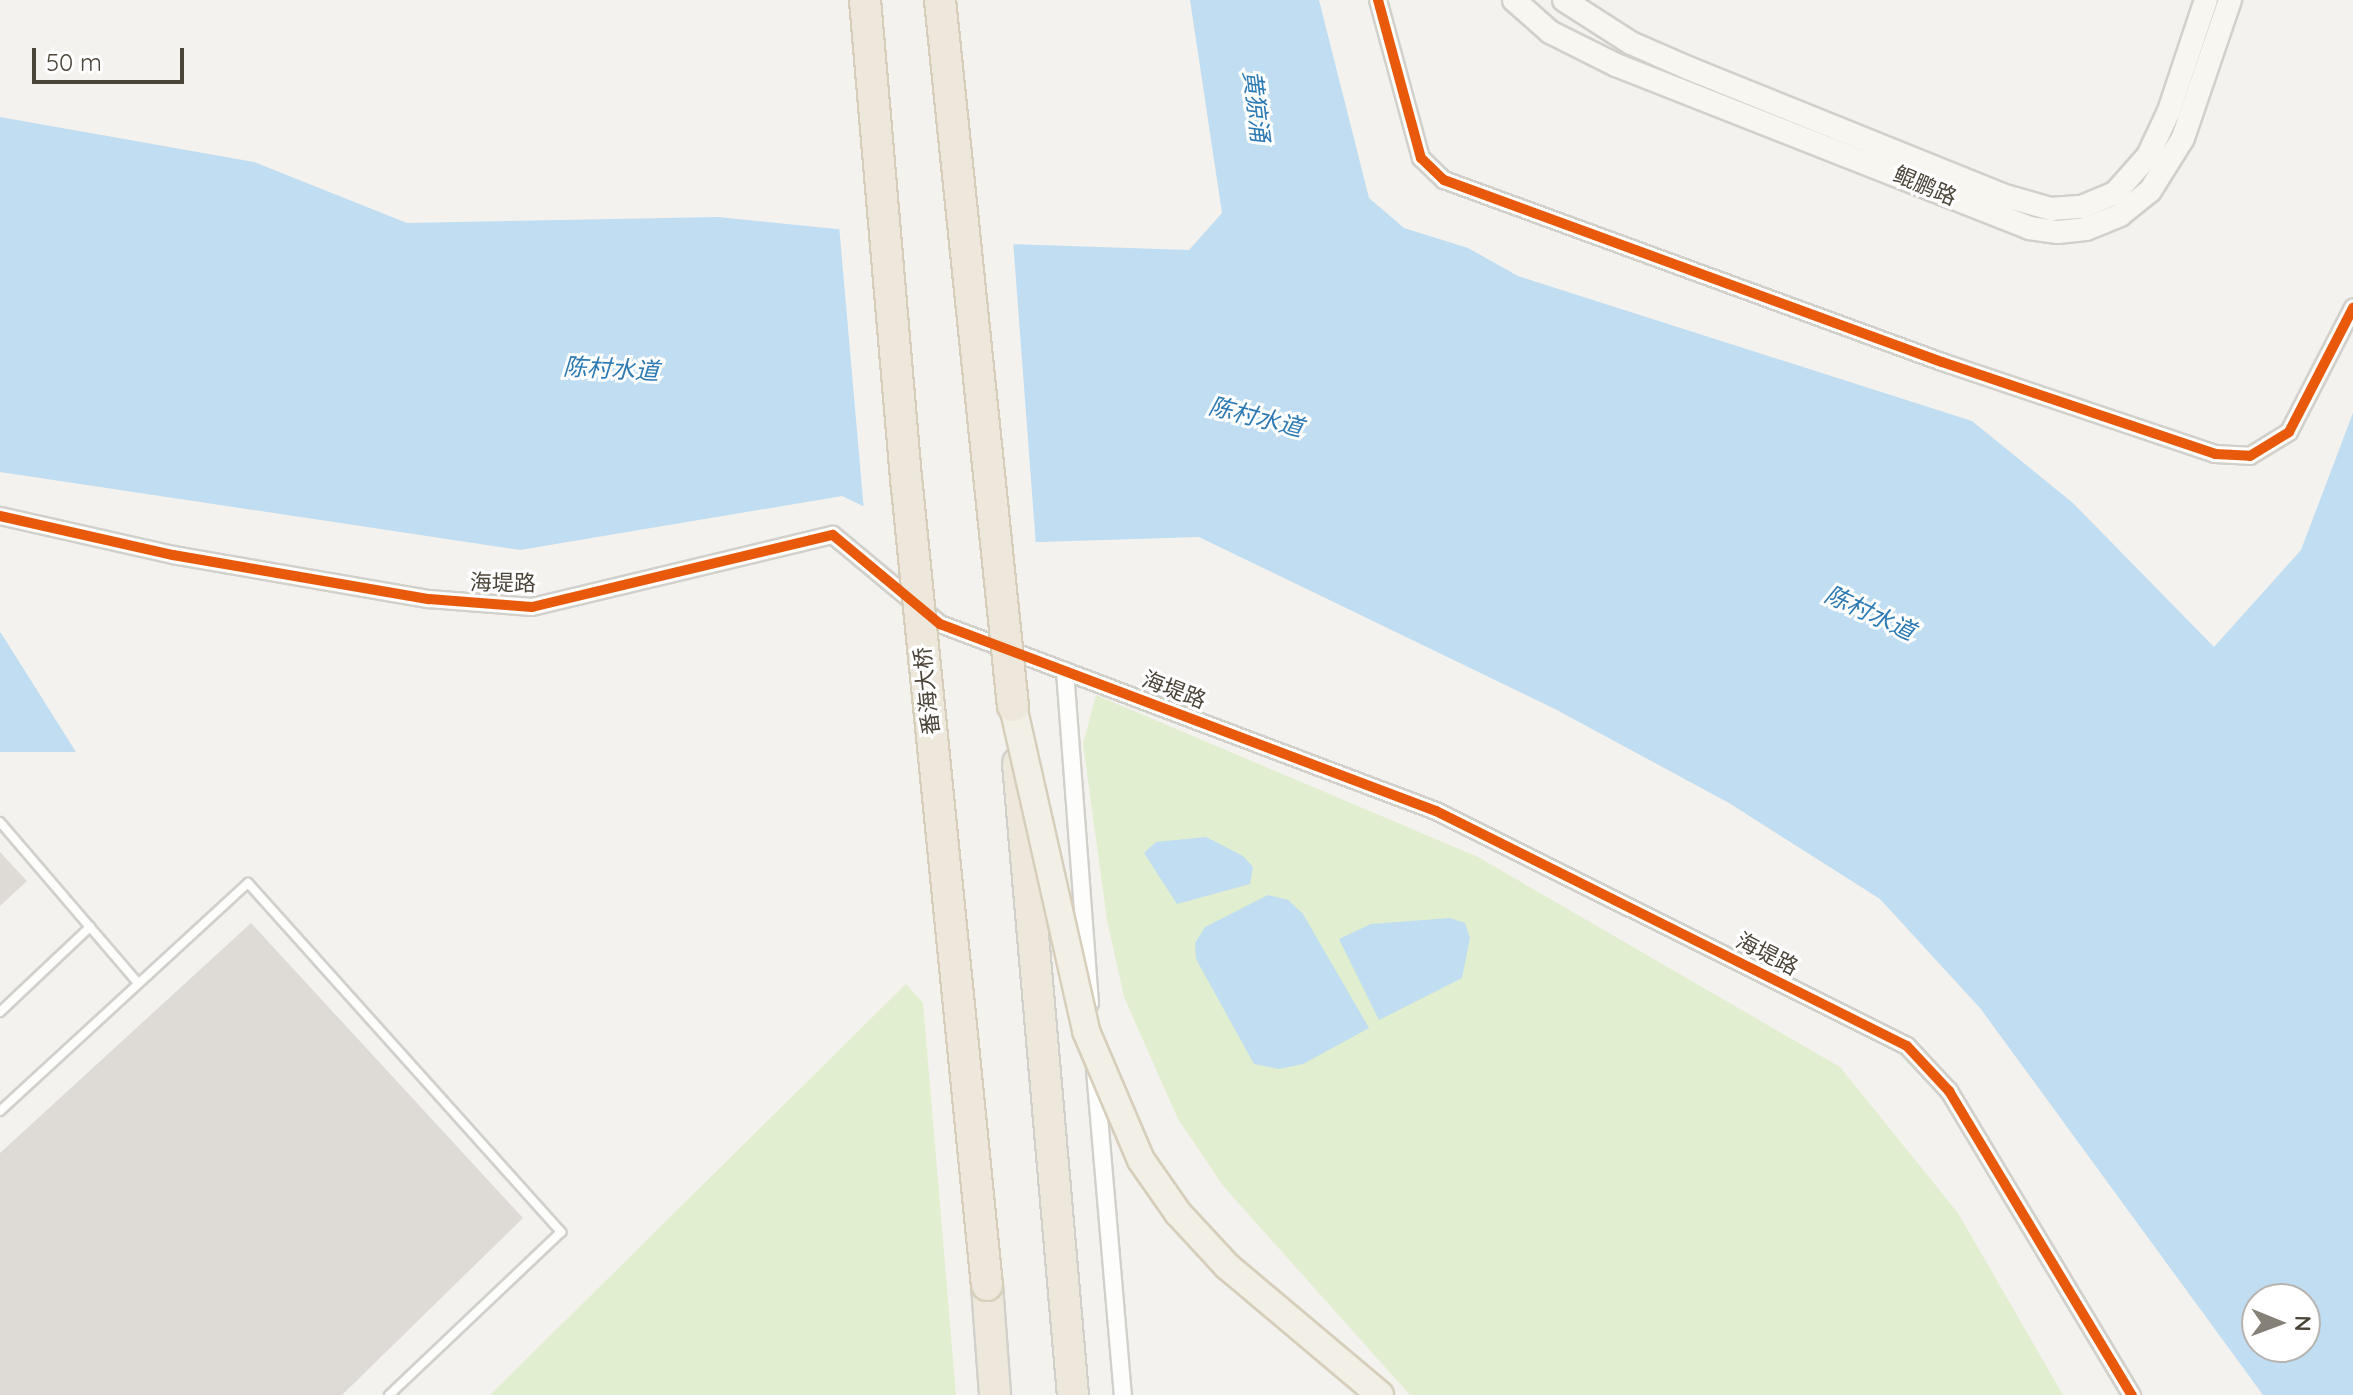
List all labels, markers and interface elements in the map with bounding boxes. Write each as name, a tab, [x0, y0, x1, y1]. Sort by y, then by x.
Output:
scale bar	[36, 32, 188, 82]
text: 50 m	[46, 47, 102, 77]
water label: 黄猄涌	[1237, 69, 1275, 143]
street label: 鲲鹏路	[1889, 161, 1961, 211]
water label: 陈村水道	[562, 352, 660, 386]
water label: 陈村水道	[1206, 391, 1306, 443]
street label: 海堤路	[470, 569, 536, 597]
water label: 陈村水道	[1820, 580, 1920, 646]
street label: 番海大桥	[909, 646, 945, 736]
street label: 海堤路	[1138, 666, 1210, 714]
street label: 海堤路	[1732, 927, 1802, 981]
north arrow	[2241, 1283, 2321, 1363]
text: N	[2289, 1315, 2317, 1332]

